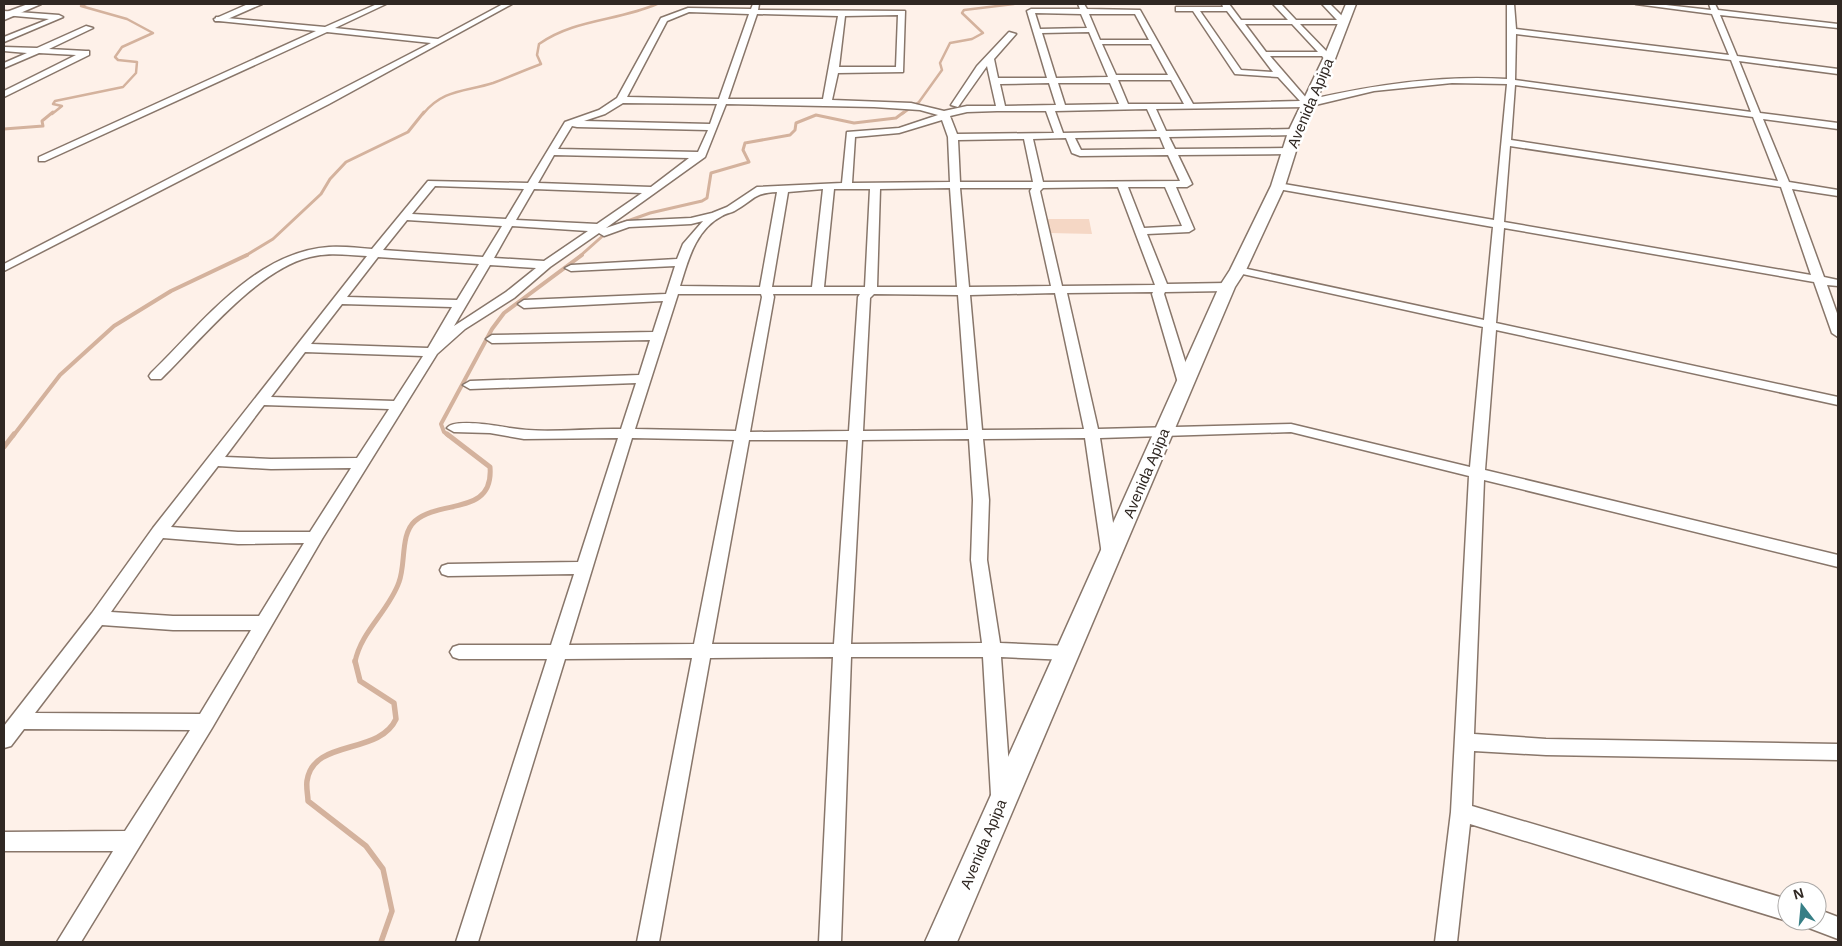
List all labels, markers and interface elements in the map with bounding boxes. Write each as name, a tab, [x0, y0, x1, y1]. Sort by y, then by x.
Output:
street label: Avenida Apipa	[1283, 55, 1337, 150]
street label: Avenida Apipa	[1119, 425, 1173, 520]
street label: Avenida Apipa	[956, 796, 1010, 891]
north arrow	[1777, 881, 1827, 931]
text: N	[1791, 884, 1805, 903]

